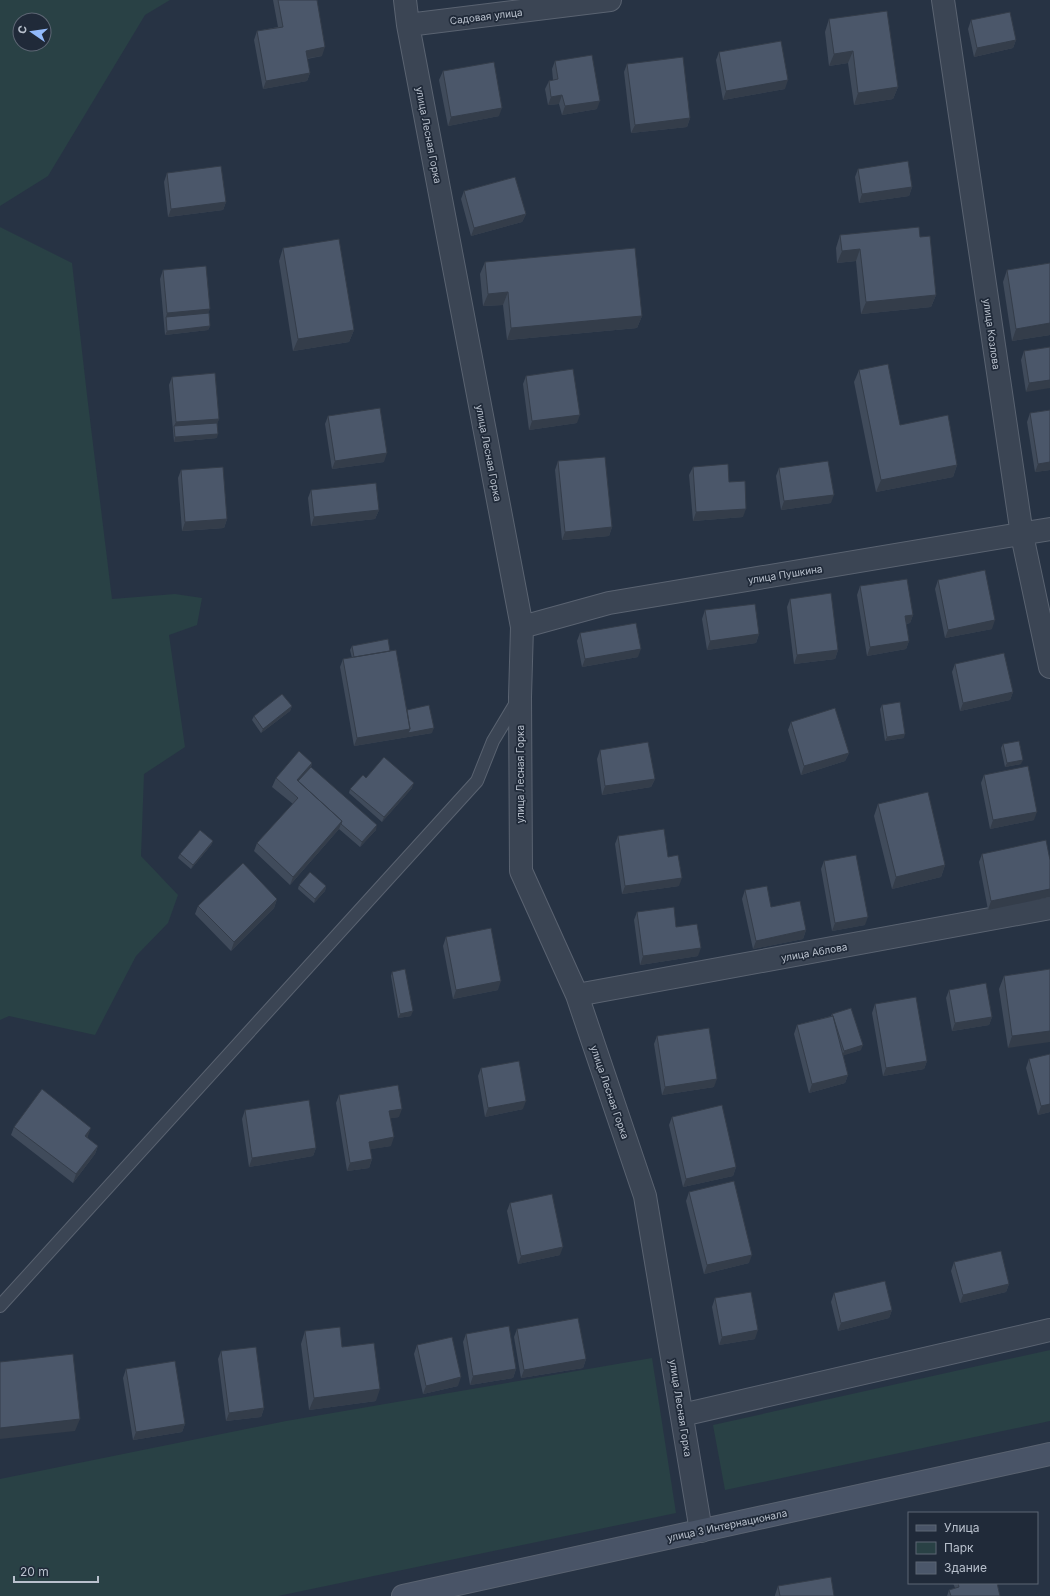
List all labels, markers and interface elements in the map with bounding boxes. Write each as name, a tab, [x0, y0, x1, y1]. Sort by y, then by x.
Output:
street label: Садовая улица	[449, 6, 523, 26]
north arrow	[12, 12, 52, 52]
text: С	[15, 24, 30, 35]
street label: улица Лесная Горка	[414, 86, 444, 184]
street label: улица Козлова	[981, 298, 1003, 370]
street label: улица Лесная Горка	[474, 404, 504, 502]
street label: улица Пушкина	[747, 562, 823, 586]
street label: улица Лесная Горка	[514, 725, 526, 823]
street label: улица Аблова	[780, 940, 848, 964]
street label: улица Лесная Горка	[588, 1044, 632, 1140]
street label: улица Лесная Горка	[667, 1359, 695, 1457]
street label: улица 3 Интернационала	[666, 1506, 788, 1544]
legend	[908, 1512, 1038, 1584]
text: Улица	[944, 1520, 979, 1535]
text: Парк	[944, 1540, 974, 1555]
scale bar	[14, 1558, 98, 1584]
text: Здание	[944, 1560, 987, 1575]
text: 20 m	[20, 1564, 49, 1579]

